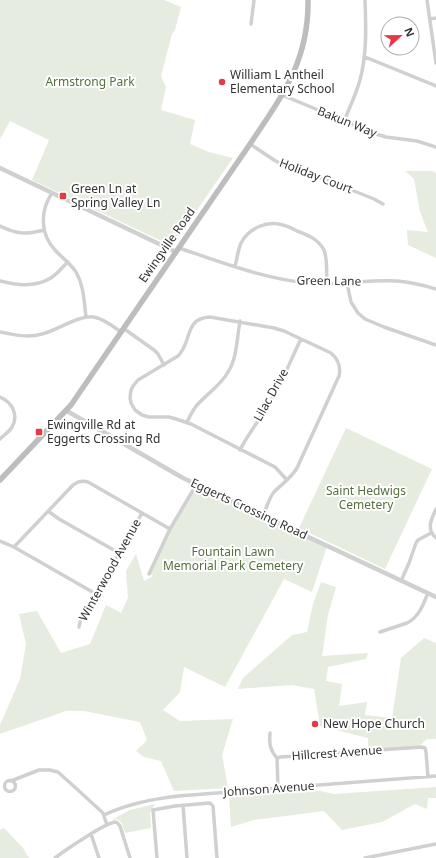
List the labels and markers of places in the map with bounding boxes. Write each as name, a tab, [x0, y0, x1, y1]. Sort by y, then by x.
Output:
place label: William L Antheil Elementary School	[230, 66, 335, 97]
marker: William L Antheil Elementary School	[217, 77, 227, 87]
place label: Green Ln at Spring Valley Ln	[71, 180, 160, 211]
marker: Green Ln at Spring Valley Ln	[58, 191, 68, 201]
place label: Ewingville Rd at Eggerts Crossing Rd	[47, 416, 160, 447]
marker: Ewingville Rd at Eggerts Crossing Rd	[34, 427, 44, 437]
place label: New Hope Church	[323, 715, 425, 732]
marker: New Hope Church	[310, 719, 320, 729]

